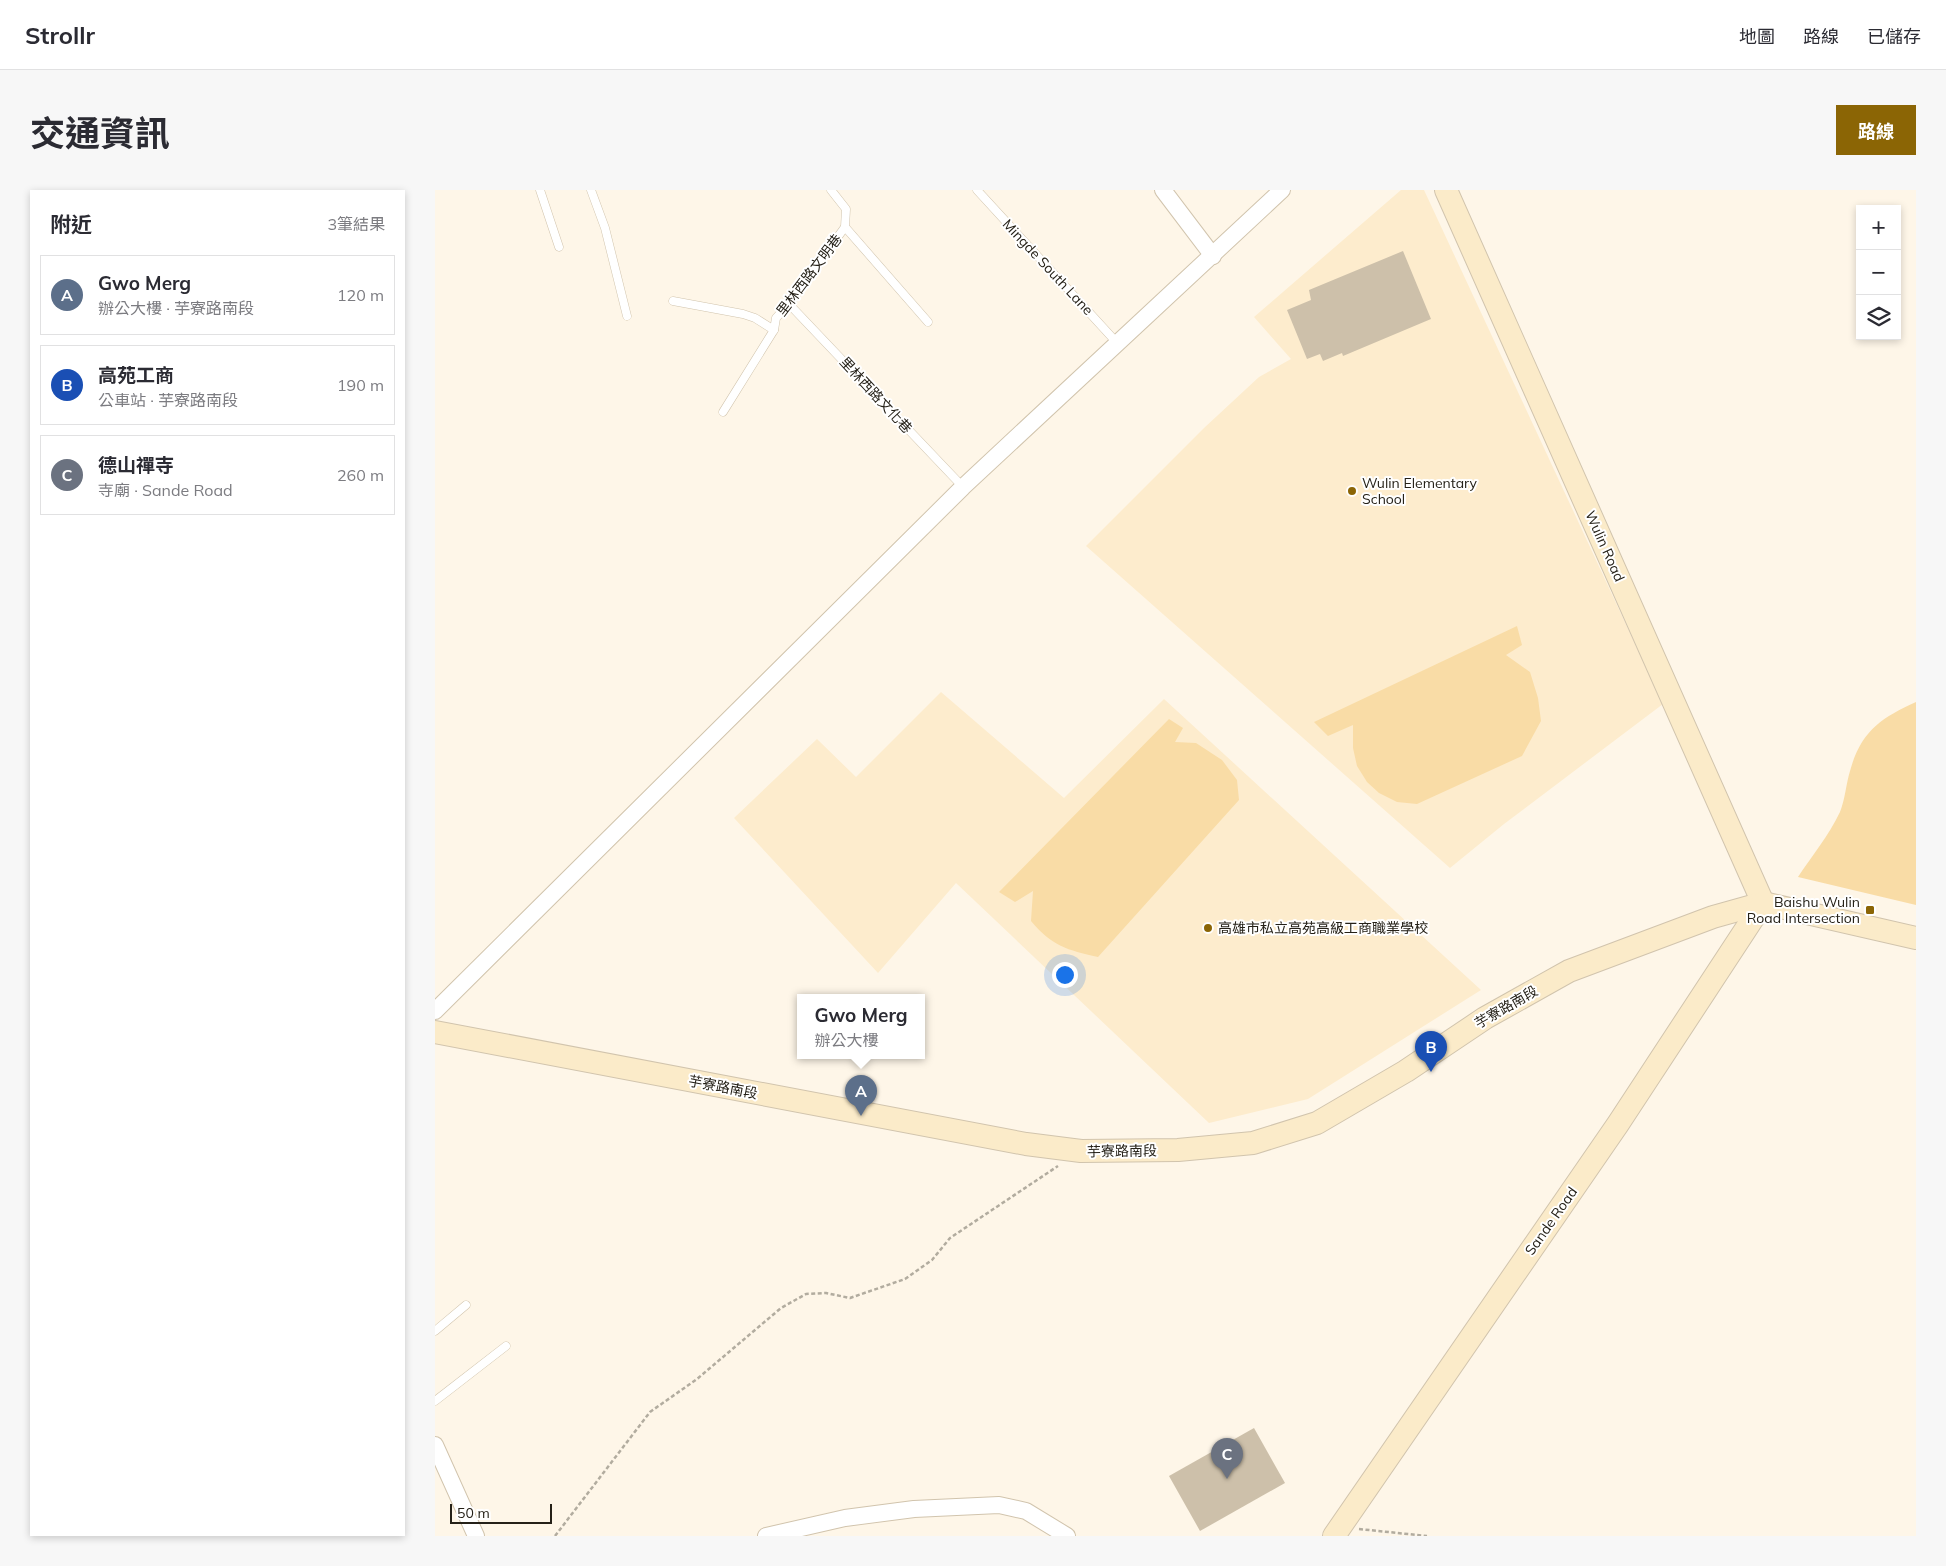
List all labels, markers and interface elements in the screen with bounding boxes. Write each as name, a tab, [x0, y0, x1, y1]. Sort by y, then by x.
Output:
text: Strollr	[25, 20, 95, 50]
text: 地圖	[1739, 25, 1775, 48]
text: 路線	[1803, 25, 1839, 48]
text: 已儲存	[1867, 25, 1921, 48]
button: 路線	[1836, 105, 1916, 155]
text: 交通資訊	[30, 111, 170, 155]
map controls	[1856, 205, 1901, 340]
button: +	[1856, 205, 1901, 250]
text: 附近	[50, 211, 92, 237]
text: 3筆結果	[327, 214, 385, 234]
street label: Mingde South Lane	[999, 215, 1097, 319]
street label: 里林西路文明巷	[772, 230, 846, 320]
button: −	[1856, 250, 1901, 295]
text: Gwo Merg	[98, 271, 191, 295]
text: A	[61, 285, 73, 305]
text: 120 m	[337, 285, 384, 305]
button: layers	[1856, 295, 1901, 340]
text: 辦公大樓 · 芋寮路南段	[98, 298, 254, 318]
street label: 里林西路文化巷	[836, 353, 916, 437]
text: 高苑工商	[98, 363, 174, 387]
text: B	[61, 375, 73, 395]
text: 190 m	[337, 375, 384, 395]
text: 公車站 · 芋寮路南段	[98, 390, 238, 410]
text: 德山禪寺	[98, 453, 174, 477]
text: C	[62, 465, 72, 485]
text: 260 m	[337, 465, 384, 485]
place label: Wulin Elementary School	[1362, 474, 1478, 508]
text: 寺廟 · Sande Road	[98, 480, 233, 500]
marker: Wulin Elementary School	[1346, 485, 1358, 497]
street label: Wulin Road	[1581, 508, 1629, 584]
place label: Baishu Wulin Road Intersection	[1747, 893, 1860, 927]
marker: Baishu Wulin Road Intersection	[1864, 904, 1876, 916]
place label: 高雄市私立高苑高級工商職業學校	[1218, 919, 1428, 937]
marker: 高雄市私立高苑高級工商職業學校	[1202, 922, 1214, 934]
your location	[1052, 962, 1078, 988]
street label: 芋寮路南段	[1471, 982, 1541, 1032]
popup	[797, 994, 925, 1059]
text: Gwo Merg	[814, 1003, 908, 1027]
text: 辦公大樓	[814, 1030, 878, 1050]
pin: B	[1415, 1031, 1447, 1072]
street label: 芋寮路南段	[687, 1071, 759, 1103]
pin: A	[845, 1075, 877, 1116]
street label: 芋寮路南段	[1087, 1141, 1157, 1161]
street label: Sande Road	[1521, 1183, 1581, 1259]
pin: C	[1211, 1438, 1243, 1479]
scale bar	[450, 1501, 553, 1524]
text: 50 m	[457, 1504, 490, 1522]

